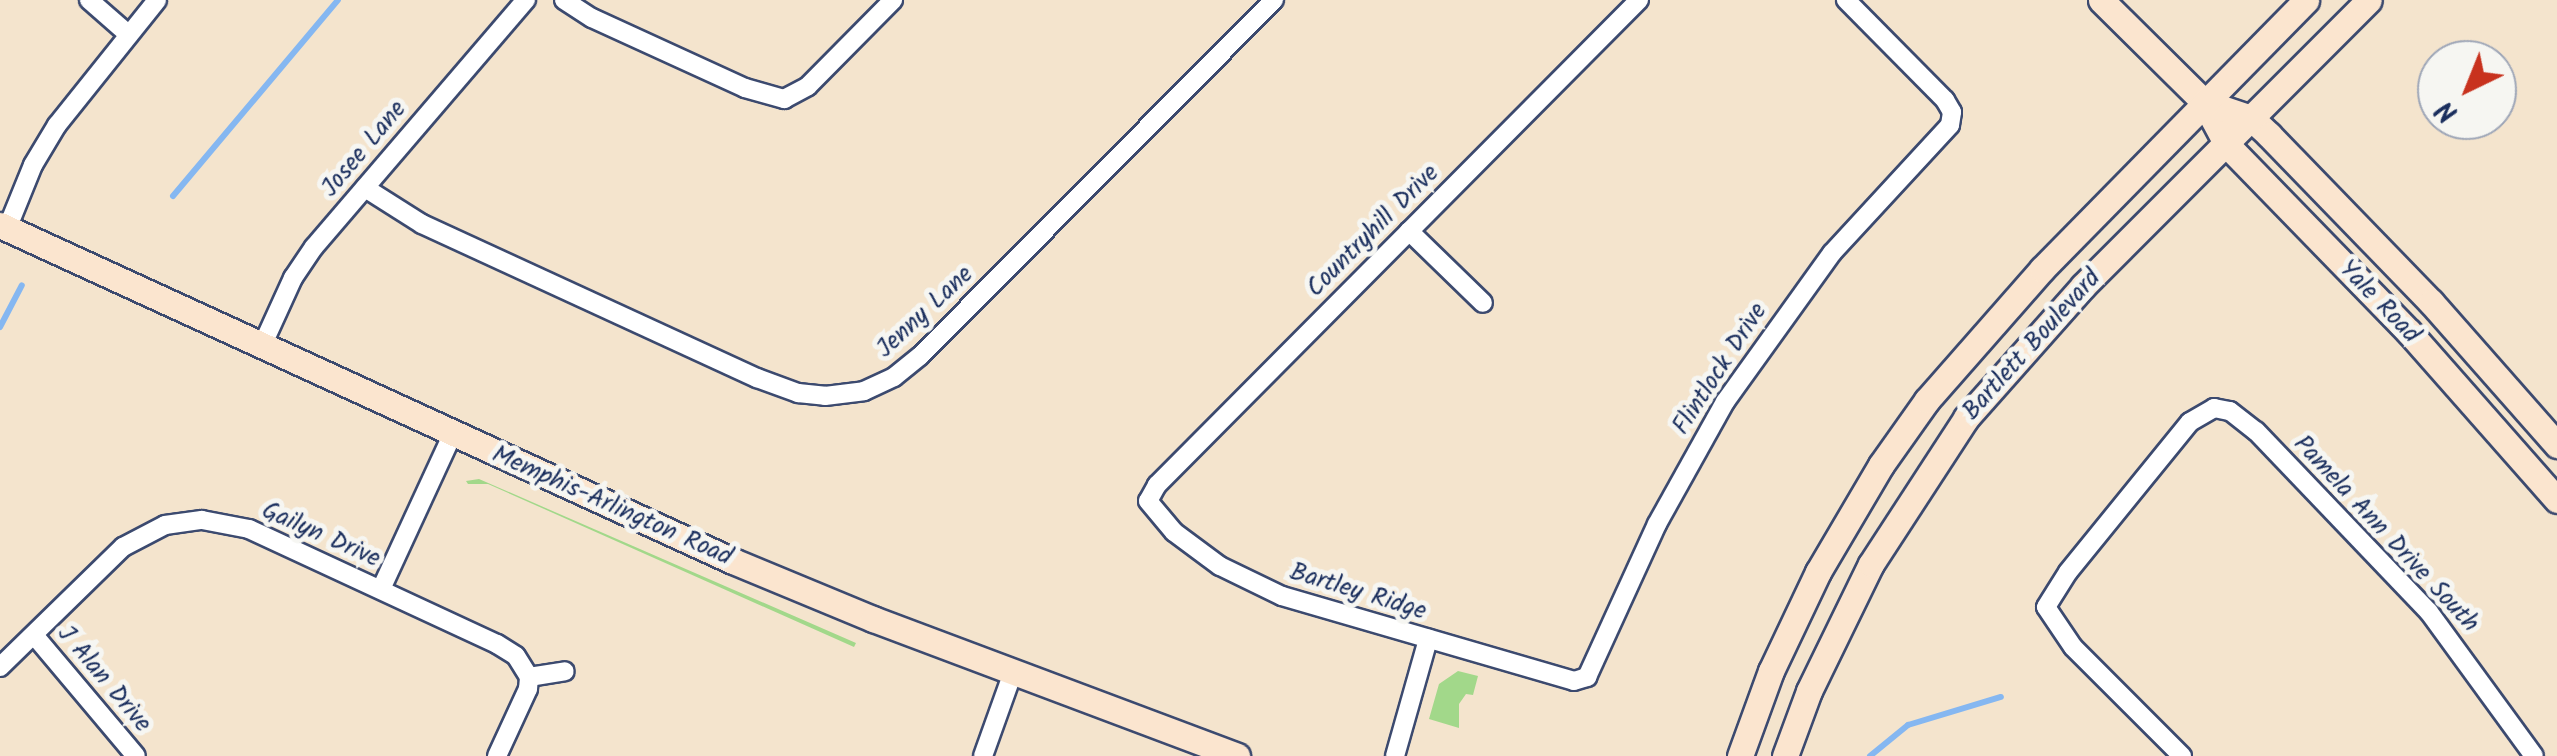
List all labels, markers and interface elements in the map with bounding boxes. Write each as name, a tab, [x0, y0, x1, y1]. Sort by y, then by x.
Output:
north arrow	[2417, 40, 2517, 140]
text: N	[2426, 88, 2469, 133]
street label: Josee Lane	[315, 95, 413, 203]
street label: Countryhill Drive	[1300, 158, 1446, 304]
street label: Yale Road	[2332, 254, 2426, 350]
street label: Jenny Lane	[870, 260, 980, 364]
street label: Bartlett Boulevard	[1957, 264, 2107, 426]
street label: Flintlock Drive	[1666, 298, 1774, 440]
street label: Pamela Ann Drive South	[2287, 429, 2485, 639]
street label: Memphis-Arlington Road	[487, 440, 737, 572]
street label: Gailyn Drive	[257, 496, 385, 574]
street label: Bartley Ridge	[1286, 557, 1430, 627]
street label: J Alan Drive	[51, 619, 157, 739]

